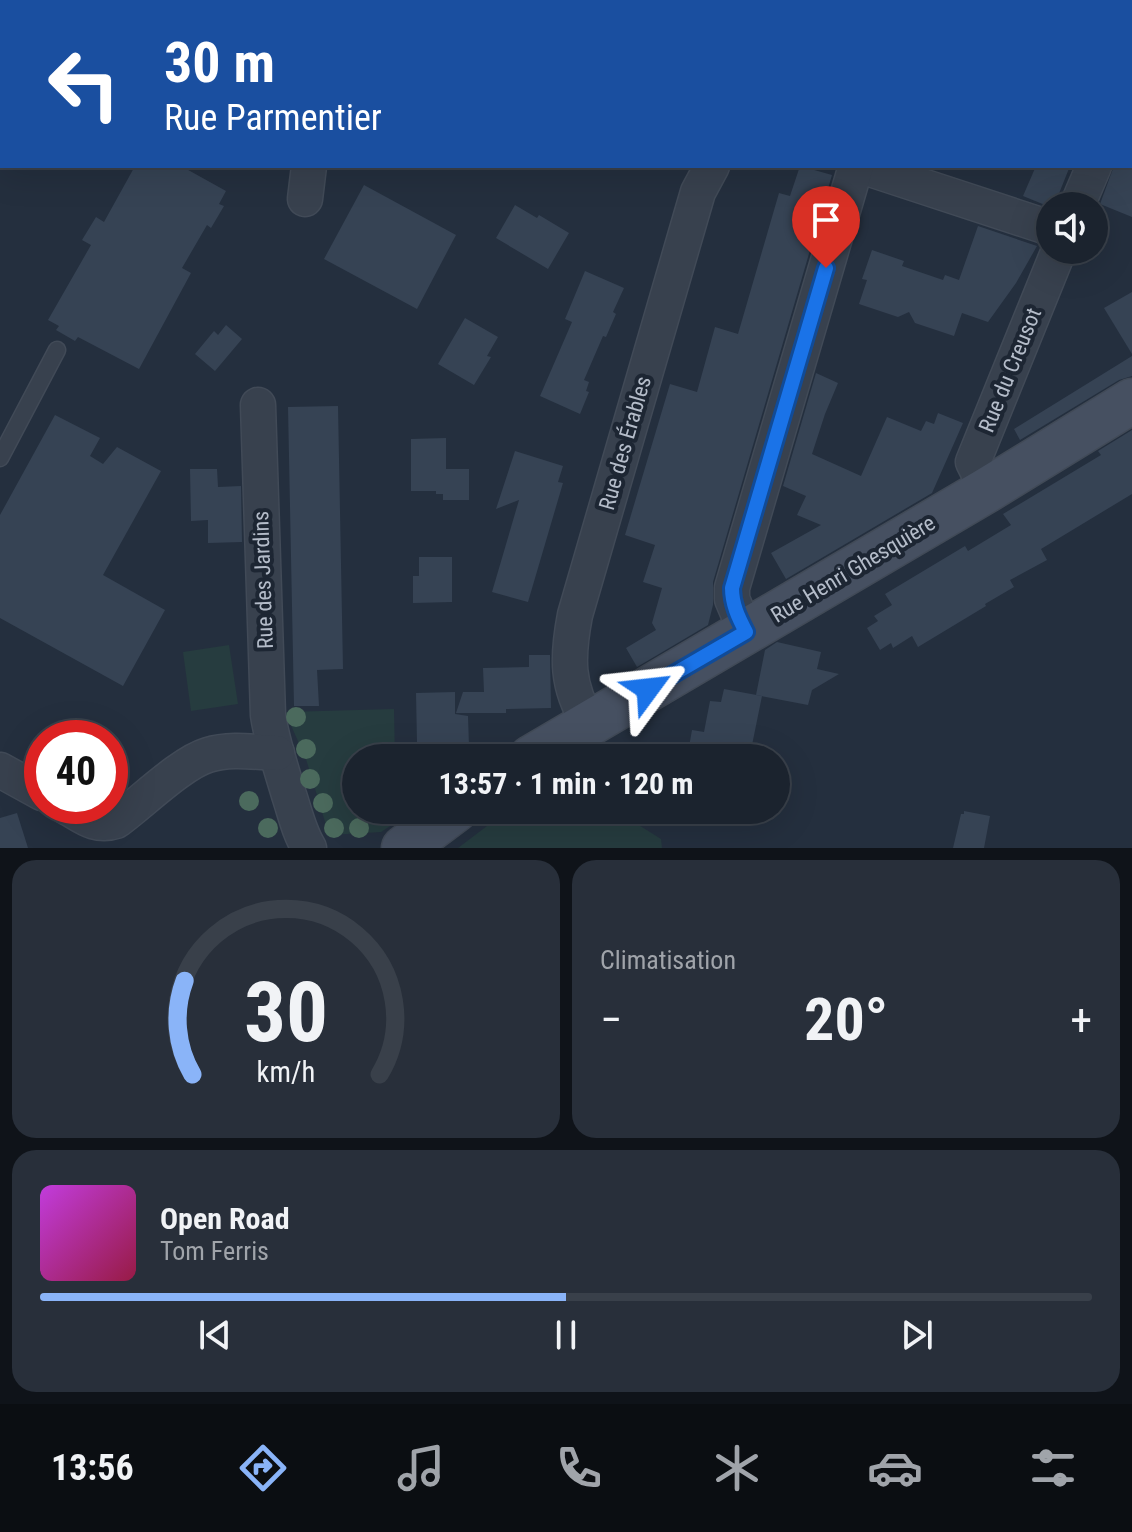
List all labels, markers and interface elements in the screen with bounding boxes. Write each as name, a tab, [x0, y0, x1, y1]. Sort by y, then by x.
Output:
text: 30 m	[164, 30, 275, 96]
icon: left	[32, 32, 136, 136]
text: Rue Parmentier	[164, 97, 382, 139]
pin	[792, 186, 860, 268]
map controls	[1036, 192, 1108, 264]
button: sound	[1036, 192, 1108, 264]
icon: arrive	[804, 198, 848, 242]
street label: Rue du Creusot	[974, 304, 1046, 436]
street label: Rue des Érables	[594, 373, 656, 513]
street label: Rue des Jardins	[248, 510, 278, 650]
street label: Rue Henri Ghesquière	[766, 510, 940, 628]
position arrow	[606, 647, 690, 731]
speed limit sign: 40	[24, 720, 128, 824]
text: 13:57 · 1 min · 120 m	[439, 766, 693, 801]
text: Climatisation	[600, 945, 736, 975]
text: 30	[244, 964, 328, 1061]
text: 20°	[804, 984, 888, 1055]
text: −	[600, 994, 622, 1046]
text: +	[1070, 994, 1092, 1046]
text: km/h	[257, 1055, 315, 1089]
text: Open Road	[160, 1201, 290, 1236]
text: Tom Ferris	[160, 1236, 269, 1266]
icon: previous	[193, 1313, 237, 1357]
icon: pause	[544, 1313, 588, 1357]
icon: next	[895, 1313, 939, 1357]
icon: directions	[235, 1440, 291, 1496]
icon: music	[393, 1440, 449, 1496]
icon: phone	[551, 1440, 607, 1496]
icon: climate	[709, 1440, 765, 1496]
icon: car	[867, 1440, 923, 1496]
icon: filters	[1025, 1440, 1081, 1496]
text: 13:56	[51, 1447, 134, 1489]

